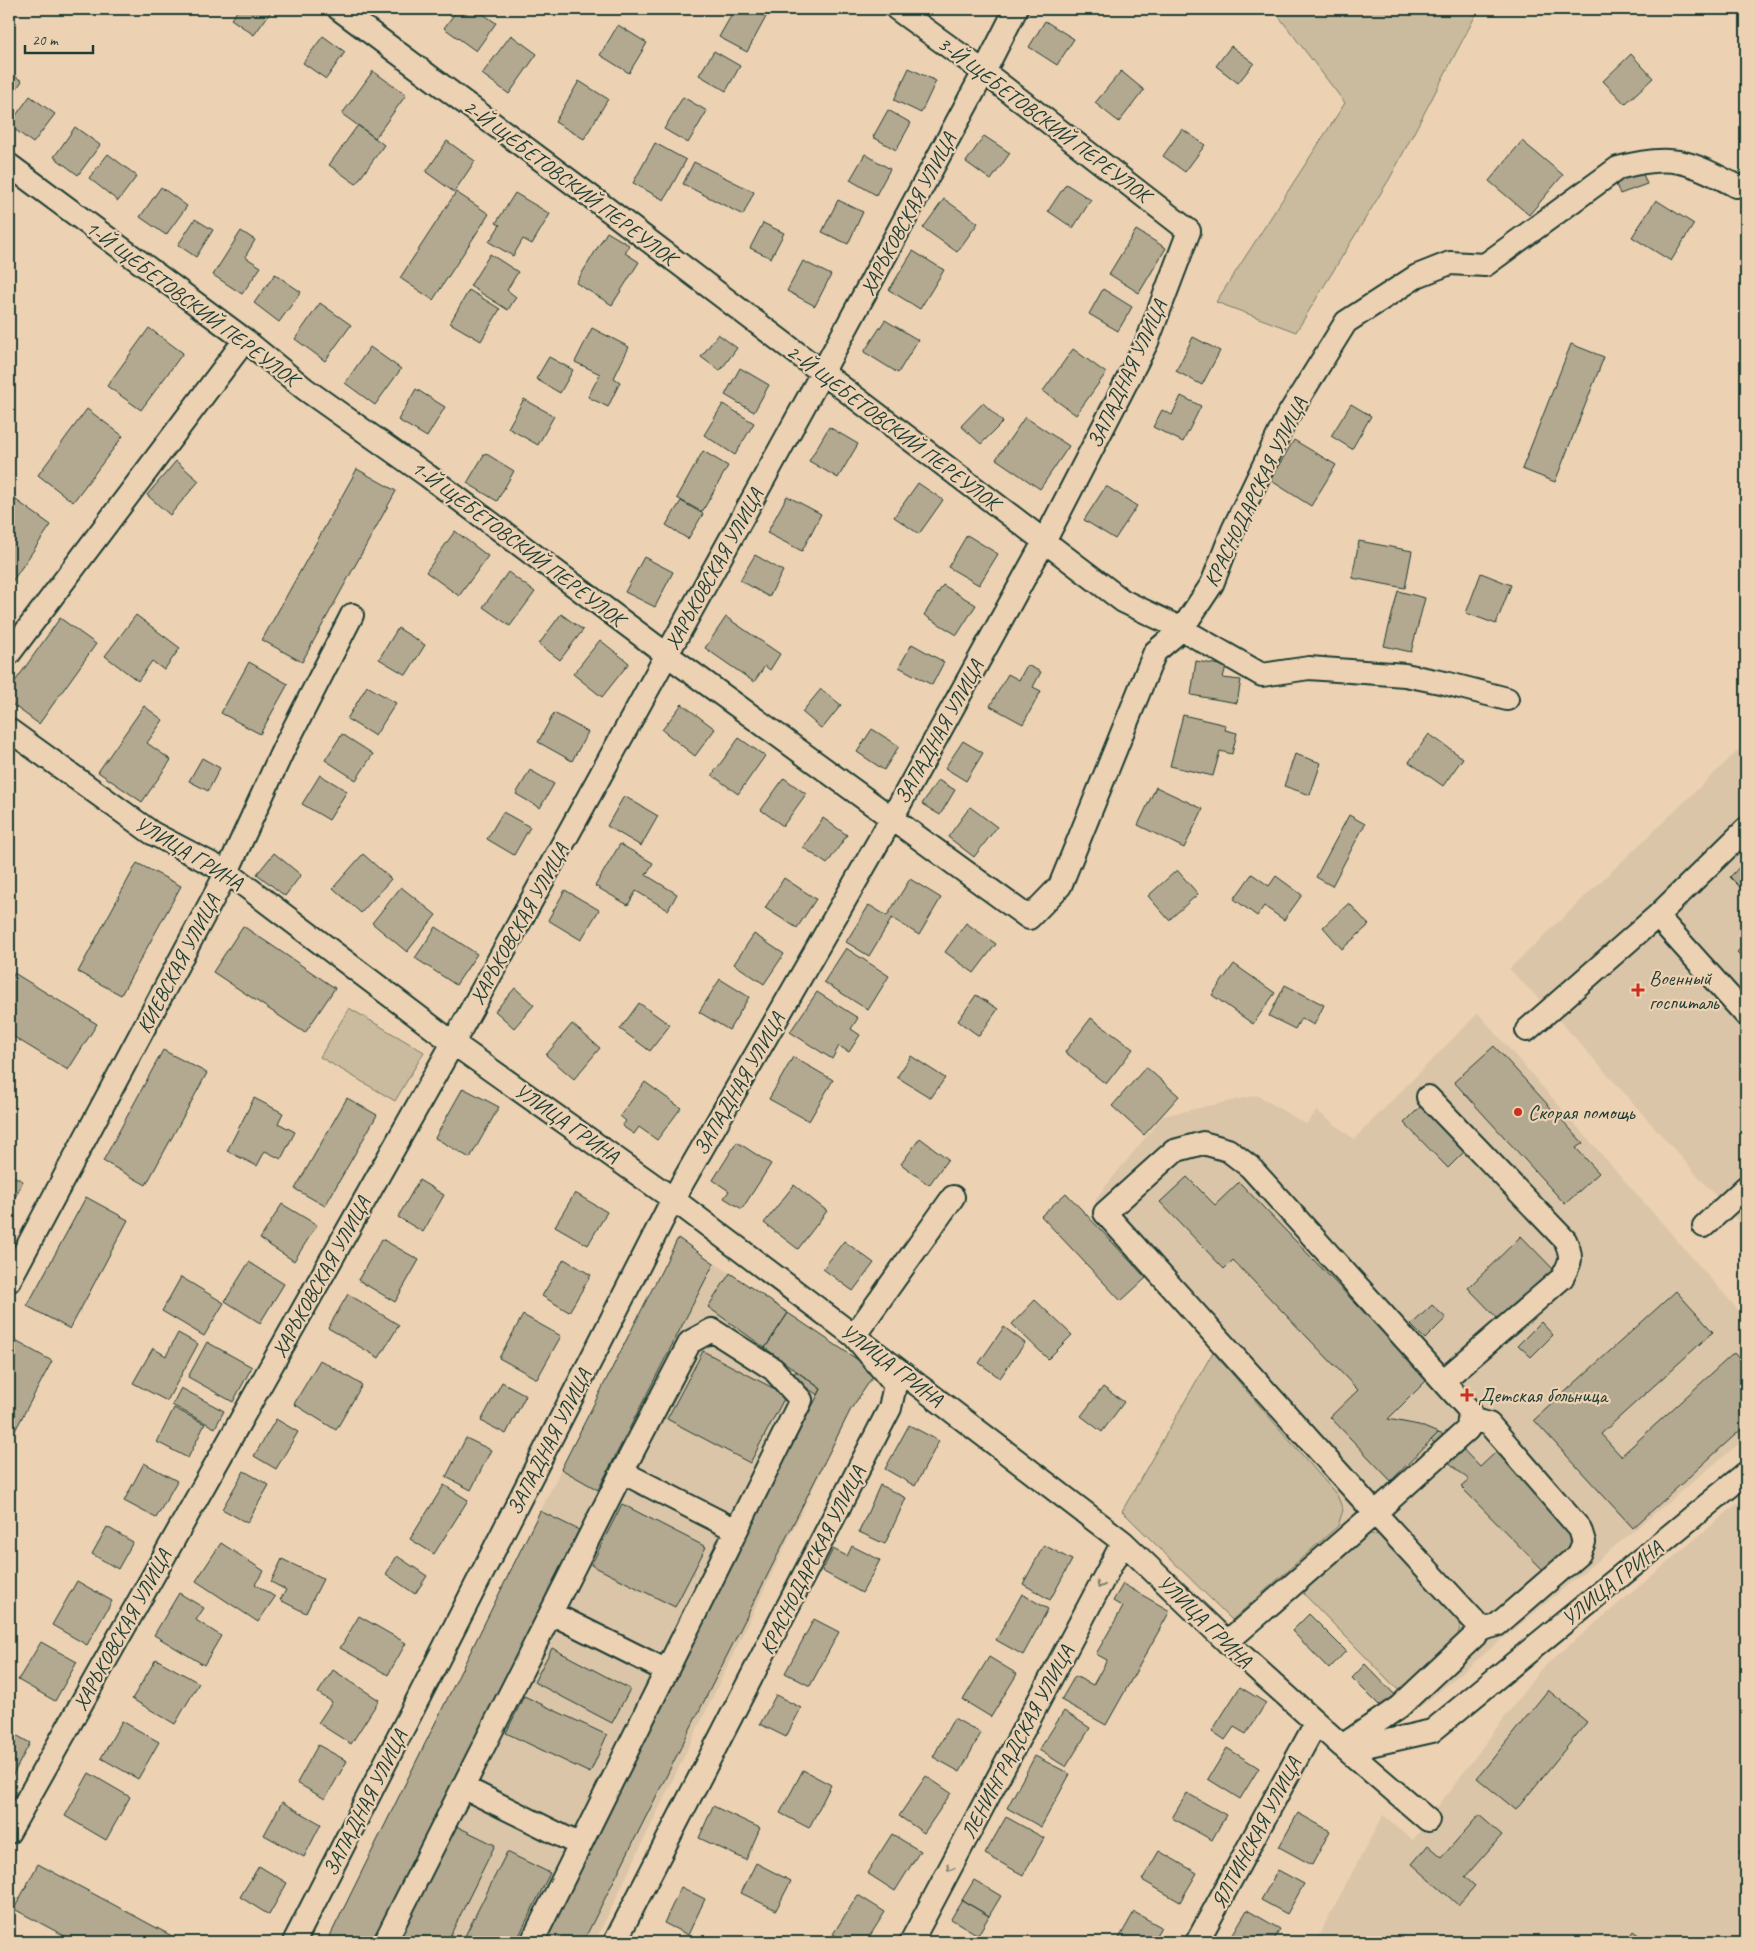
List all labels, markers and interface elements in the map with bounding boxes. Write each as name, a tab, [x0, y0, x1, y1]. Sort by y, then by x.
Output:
scale bar	[25, 22, 92, 54]
street label: 3-Й ЩЕБЕТОВСКИЙ ПЕРЕУЛОК	[932, 30, 1159, 210]
text: 20 m	[32, 31, 59, 50]
street label: 2-Й ЩЕБЕТОВСКИЙ ПЕРЕУЛОК	[458, 93, 685, 273]
street label: ХАРЬКОВСКАЯ УЛИЦА	[854, 127, 962, 299]
street label: 1-Й ЩЕБЕТОВСКИЙ ПЕРЕУЛОК	[80, 214, 307, 394]
street label: ЗАПАДНАЯ УЛИЦА	[1081, 295, 1173, 452]
street label: 2-Й ЩЕБЕТОВСКИЙ ПЕРЕУЛОК	[781, 338, 1008, 518]
street label: КРАСНОДАРСКАЯ УЛИЦА	[1198, 393, 1312, 591]
street label: 1-Й ЩЕБЕТОВСКИЙ ПЕРЕУЛОК	[406, 454, 633, 634]
street label: ХАРЬКОВСКАЯ УЛИЦА	[659, 483, 770, 654]
street label: ЗАПАДНАЯ УЛИЦА	[889, 654, 990, 808]
street label: УЛИЦА ГРИНА	[130, 811, 248, 896]
street label: ХАРЬКОВСКАЯ УЛИЦА	[464, 838, 575, 1009]
street label: КИЕВСКАЯ УЛИЦА	[131, 889, 226, 1038]
place label: Военный госпиталь	[1649, 965, 1720, 1015]
marker: Военный госпиталь	[1631, 983, 1645, 997]
street label: ЗАПАДНАЯ УЛИЦА	[688, 1007, 791, 1160]
street label: УЛИЦА ГРИНА	[510, 1077, 625, 1169]
place label: Скорая помощь	[1528, 1099, 1636, 1125]
marker: Скорая помощь	[1512, 1106, 1524, 1118]
street label: ХАРЬКОВСКАЯ УЛИЦА	[266, 1191, 377, 1362]
street label: УЛИЦА ГРИНА	[836, 1318, 949, 1412]
street label: ЗАПАДНАЯ УЛИЦА	[501, 1363, 598, 1519]
place label: Детская больница	[1478, 1382, 1610, 1408]
marker: Детская больница	[1460, 1388, 1474, 1402]
street label: КРАСНОДАРСКАЯ УЛИЦА	[753, 1461, 871, 1658]
street label: УЛИЦА ГРИНА	[1557, 1534, 1668, 1631]
street label: ХАРЬКОВСКАЯ УЛИЦА	[67, 1544, 178, 1715]
street label: УЛИЦА ГРИНА	[1152, 1569, 1258, 1673]
one-way arrow	[1097, 1580, 1107, 1589]
street label: ЛЕНИНГРАДСКАЯ УЛИЦА	[955, 1641, 1079, 1843]
street label: ЗАПАДНАЯ УЛИЦА	[317, 1724, 414, 1880]
street label: ЯЛТИНСКАЯ УЛИЦА	[1205, 1752, 1307, 1913]
one-way arrow	[946, 1862, 956, 1871]

